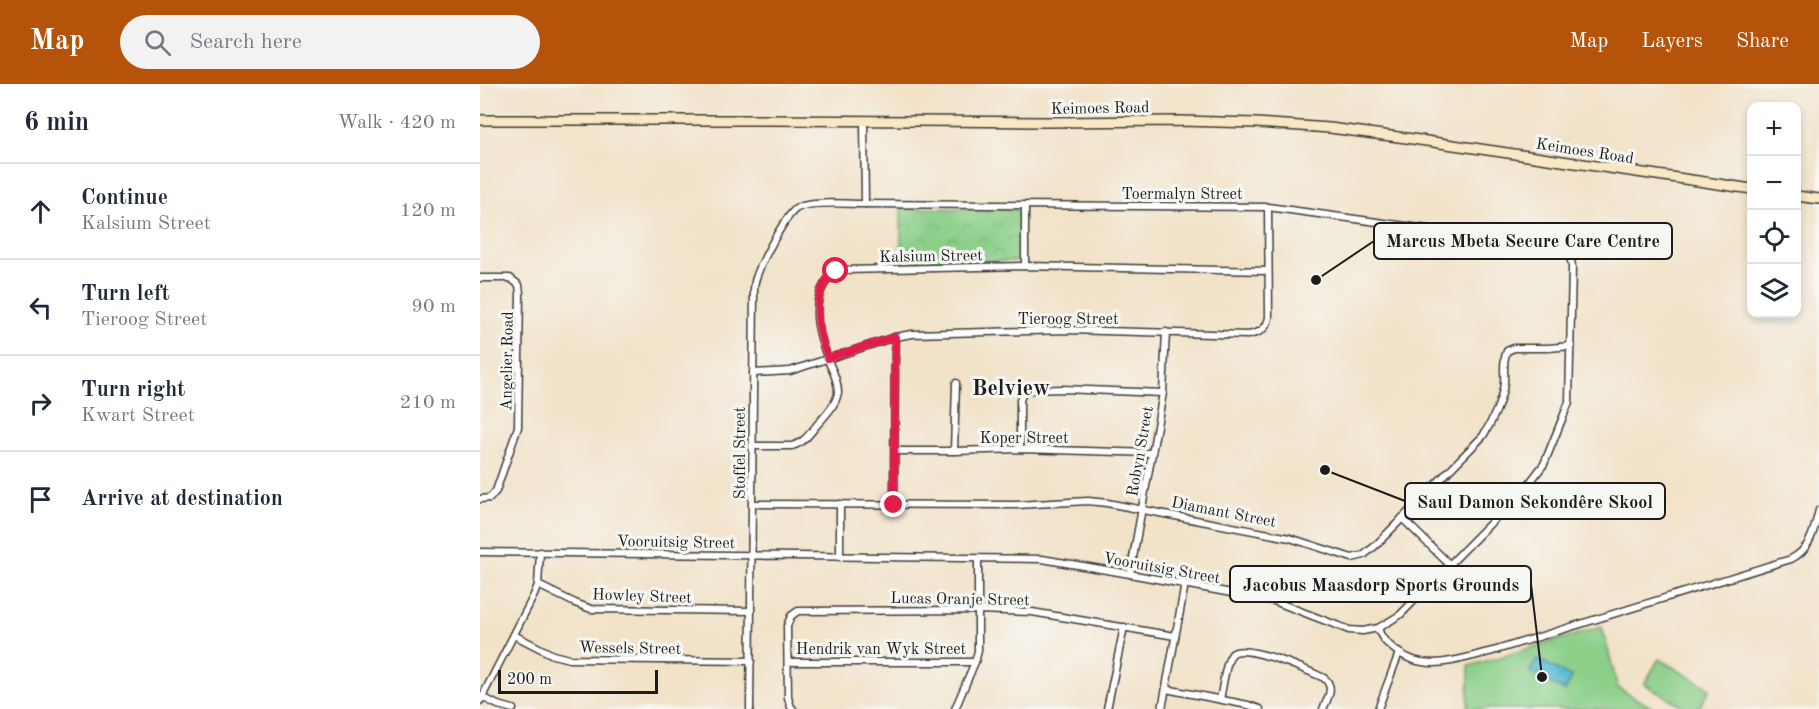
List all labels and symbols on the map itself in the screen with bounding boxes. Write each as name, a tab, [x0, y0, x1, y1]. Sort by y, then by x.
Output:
street label: Keimoes Road	[1050, 100, 1150, 118]
street label: Keimoes Road	[1535, 136, 1635, 168]
street label: Toermalyn Street	[1121, 187, 1243, 203]
callout: Marcus Mbeta Secure Care Centre	[1374, 223, 1672, 259]
text: Marcus Mbeta Secure Care Centre	[1386, 233, 1660, 251]
street label: Kalsium Street	[879, 248, 983, 266]
route start	[822, 257, 848, 283]
street label: Angelier Road	[499, 311, 517, 411]
street label: Tieroog Street	[1017, 312, 1119, 328]
district label: Belview	[972, 378, 1050, 400]
street label: Robyn Street	[1125, 404, 1157, 498]
street label: Stoffel Street	[733, 406, 749, 499]
street label: Koper Street	[979, 431, 1069, 447]
callout: Saul Damon Sekondêre Skool	[1405, 483, 1665, 519]
route end	[880, 491, 906, 517]
text: Saul Damon Sekondêre Skool	[1417, 494, 1653, 512]
street label: Diamant Street	[1170, 495, 1278, 531]
street label: Vooruitsig Street	[617, 534, 736, 552]
street label: Vooruitsig Street	[1102, 551, 1222, 587]
callout: Jacobus Maasdorp Sports Grounds	[1230, 566, 1531, 602]
text: Jacobus Maasdorp Sports Grounds	[1243, 577, 1519, 595]
street label: Howley Street	[592, 587, 692, 607]
street label: Lucas Oranje Street	[890, 591, 1030, 609]
street label: Wessels Street	[579, 640, 682, 658]
street label: Hendrik van Wyk Street	[796, 642, 967, 658]
scale bar	[498, 667, 658, 694]

